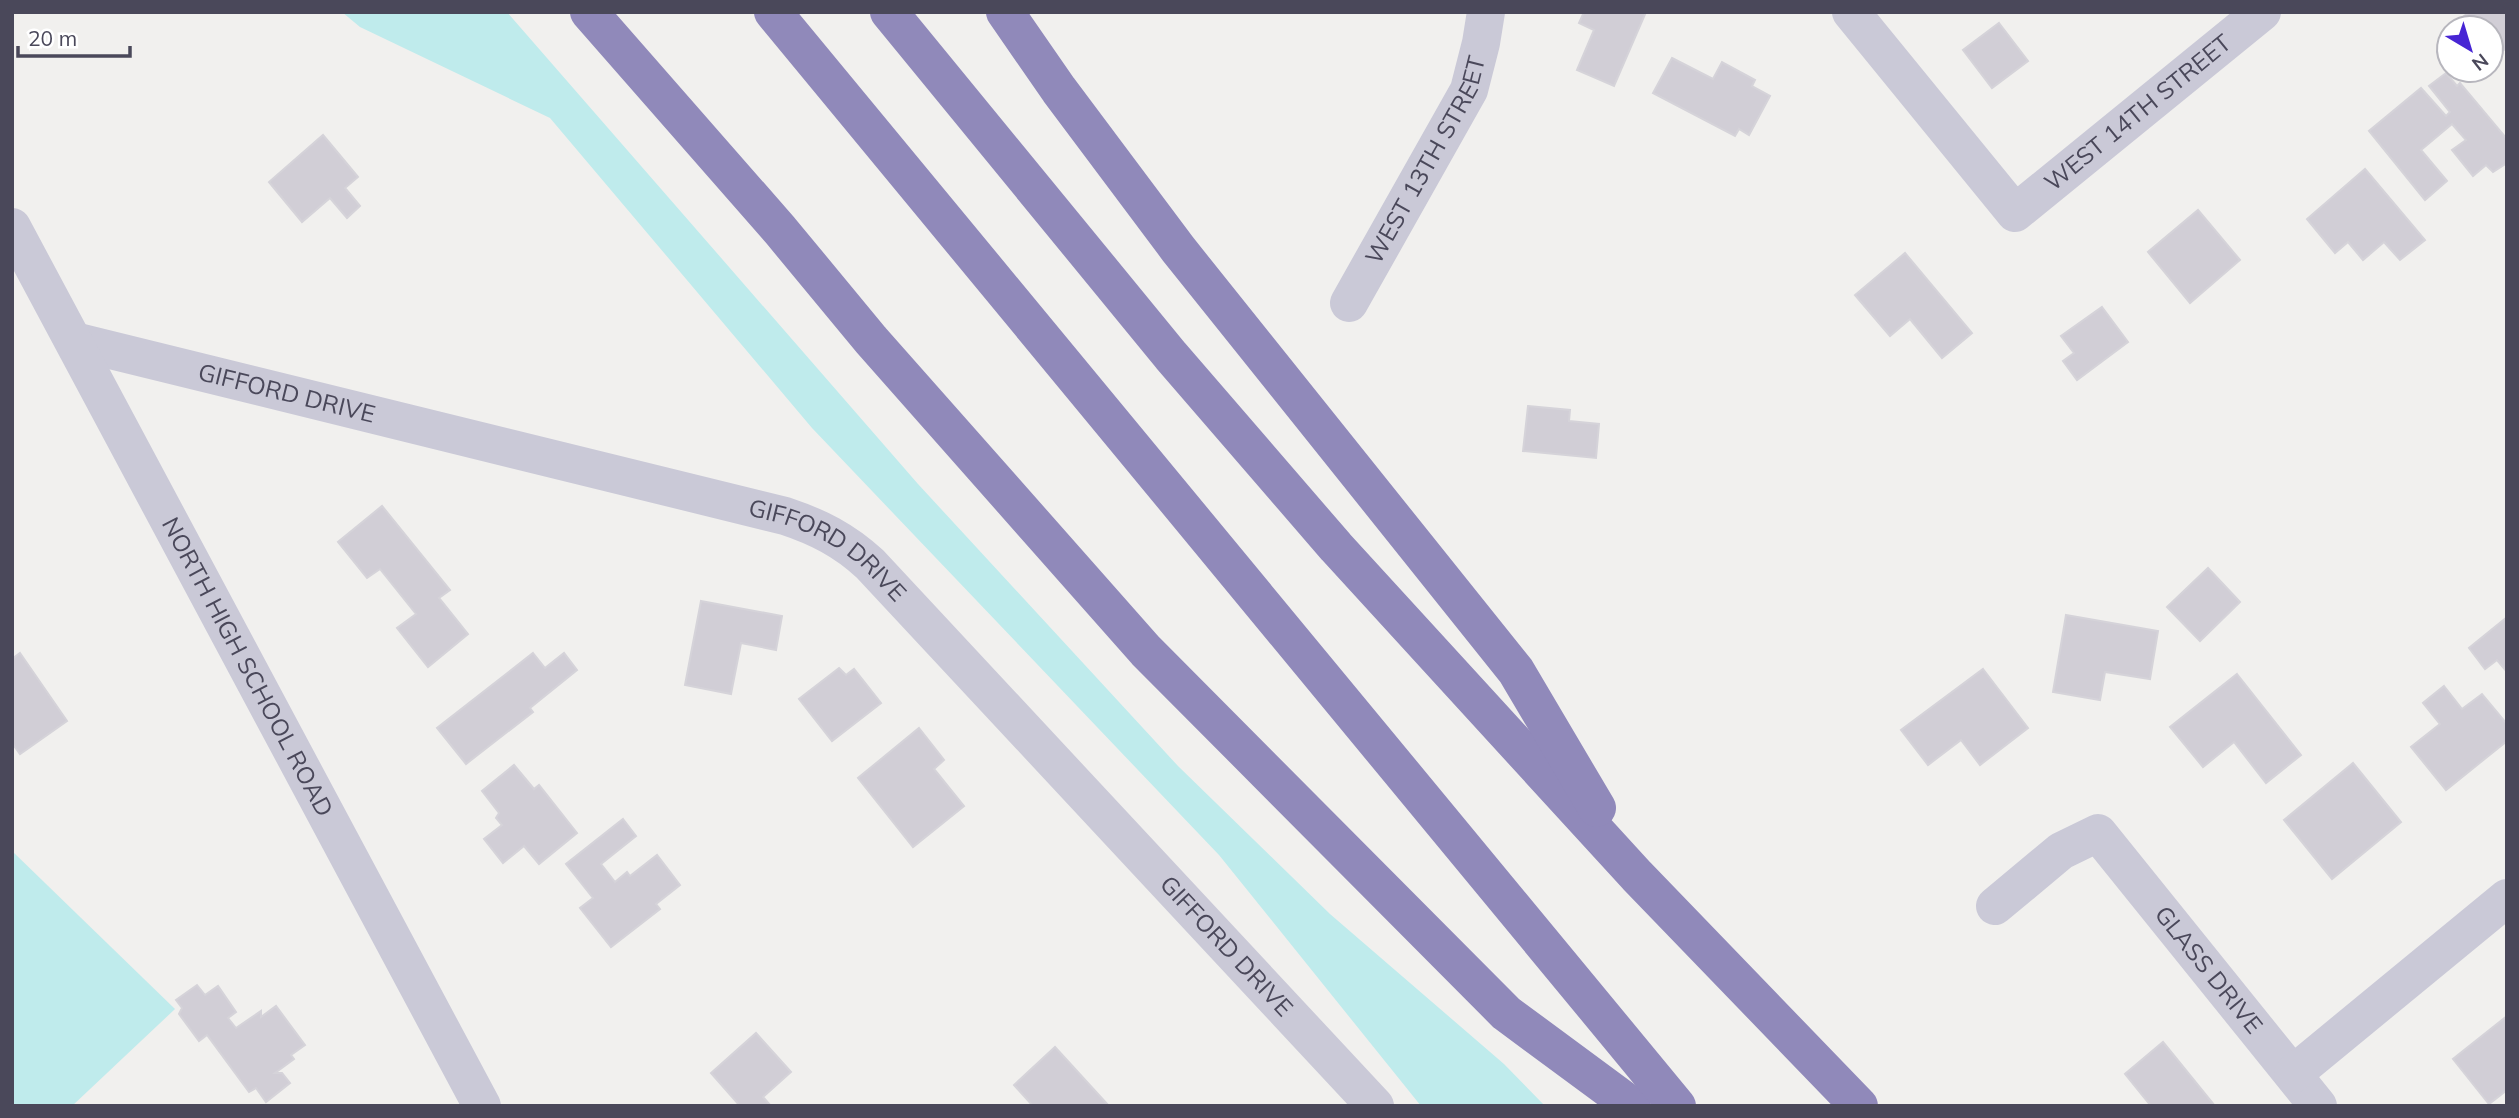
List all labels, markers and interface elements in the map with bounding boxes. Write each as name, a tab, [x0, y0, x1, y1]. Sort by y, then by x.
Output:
scale bar	[18, 14, 130, 58]
north arrow	[2435, 14, 2505, 84]
text: 20 m	[28, 25, 77, 51]
street label: WEST 14TH STREET	[2038, 27, 2237, 197]
text: N	[2467, 49, 2494, 76]
street label: WEST 13TH STREET	[1358, 52, 1491, 269]
street label: GIFFORD DRIVE	[195, 356, 379, 429]
street label: GIFFORD DRIVE	[746, 492, 913, 607]
street label: NORTH HIGH SCHOOL ROAD	[156, 512, 340, 821]
street label: GIFFORD DRIVE	[1154, 869, 1300, 1022]
street label: GLASS DRIVE	[2149, 899, 2270, 1039]

